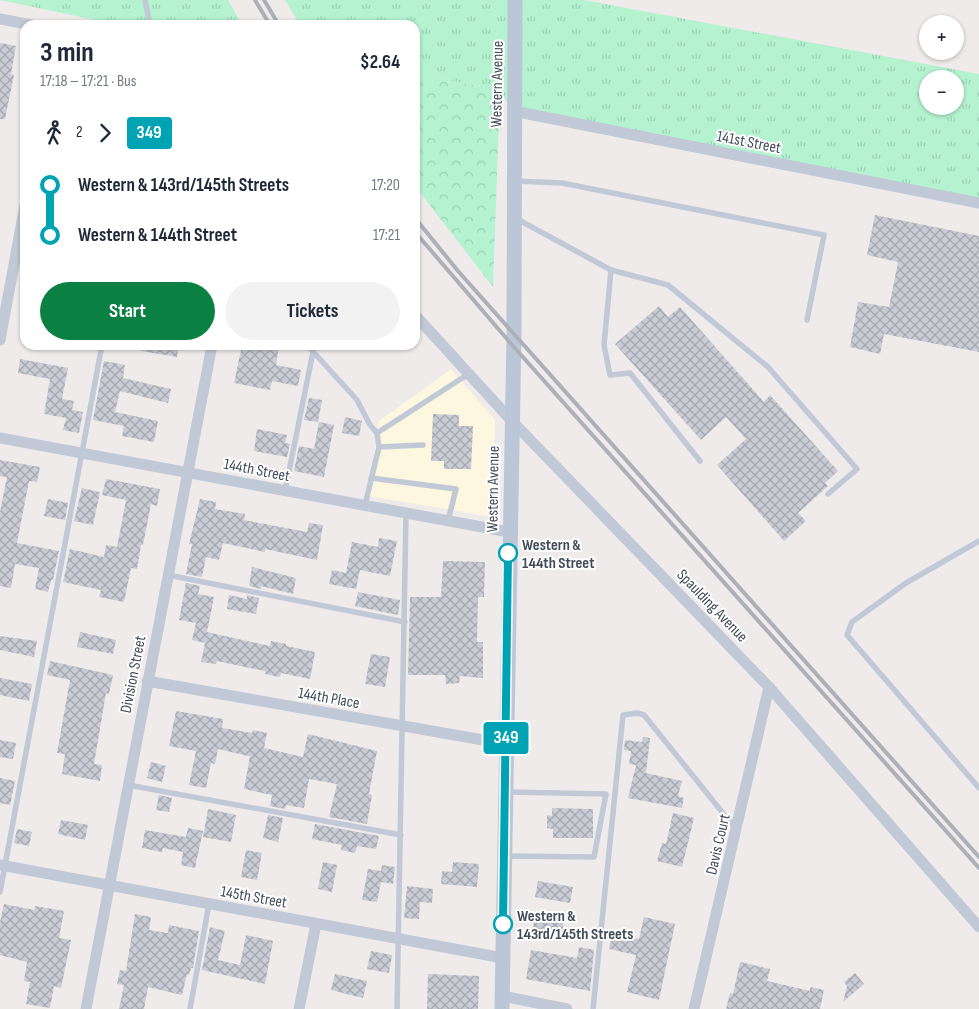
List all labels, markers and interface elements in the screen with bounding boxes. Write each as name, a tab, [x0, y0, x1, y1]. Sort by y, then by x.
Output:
map controls	[919, 15, 964, 115]
button: +	[919, 15, 964, 60]
text: 3 min	[40, 36, 94, 69]
street label: Western Avenue	[487, 41, 508, 127]
text: $2.64	[360, 51, 400, 74]
button: −	[919, 70, 964, 115]
text: 17:18 – 17:21 · Bus	[40, 72, 136, 91]
icon: walk	[40, 119, 68, 147]
icon: forward	[91, 119, 119, 147]
text: 349	[137, 122, 162, 143]
text: 2	[76, 123, 83, 142]
street label: 141st Street	[715, 127, 782, 158]
text: Western & 143rd/145th Streets	[78, 174, 289, 197]
text: 17:20	[371, 176, 400, 195]
text: Western & 144th Street	[78, 224, 237, 247]
text: 17:21	[373, 226, 400, 245]
button: Start	[40, 282, 215, 340]
button: Tickets	[225, 282, 400, 340]
street label: Western Avenue	[483, 446, 504, 532]
street label: 144th Street	[222, 455, 292, 486]
place label: Western & 144th Street	[522, 536, 594, 573]
marker: Western & 144th Street	[498, 543, 518, 563]
street label: Spaulding Avenue	[672, 566, 751, 646]
street label: Division Street	[117, 634, 150, 715]
street label: 144th Place	[297, 684, 361, 713]
line badge: 349	[477, 722, 535, 754]
text: 349	[493, 727, 519, 748]
street label: Davis Court	[702, 812, 735, 877]
street label: 145th Street	[219, 882, 288, 913]
place label: Western & 143rd/145th Streets	[517, 907, 633, 944]
marker: Western & 143rd/145th Streets	[493, 914, 513, 934]

